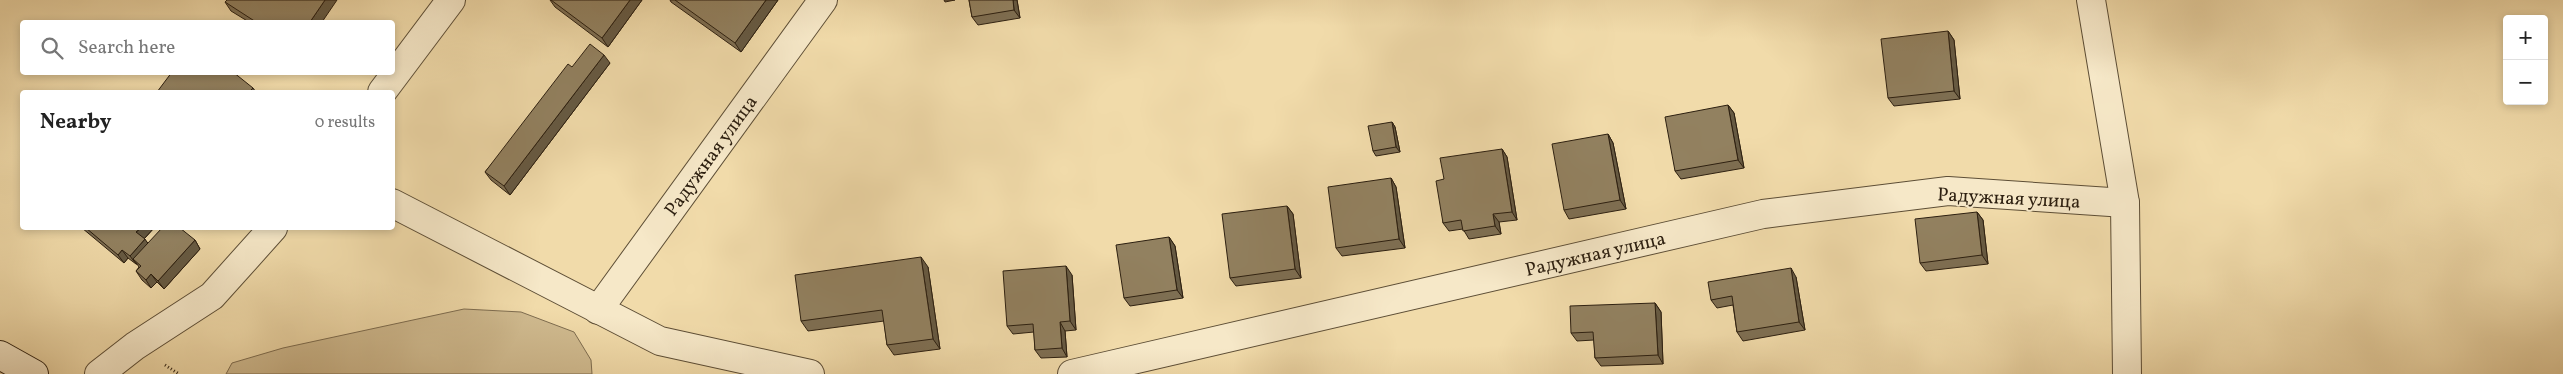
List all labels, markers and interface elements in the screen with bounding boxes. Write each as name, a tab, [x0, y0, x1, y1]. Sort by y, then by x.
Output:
map controls	[2503, 15, 2548, 105]
button: +	[2503, 15, 2548, 60]
search box	[20, 20, 395, 75]
icon: search	[38, 34, 66, 62]
text: Search here	[78, 35, 175, 61]
button: −	[2503, 60, 2548, 105]
street label: Радужная улица	[659, 90, 764, 222]
text: Nearby	[40, 108, 111, 137]
text: 0 results	[315, 112, 375, 134]
street label: Радужная улица	[1937, 182, 2081, 216]
street label: Радужная улица	[1523, 226, 1668, 284]

